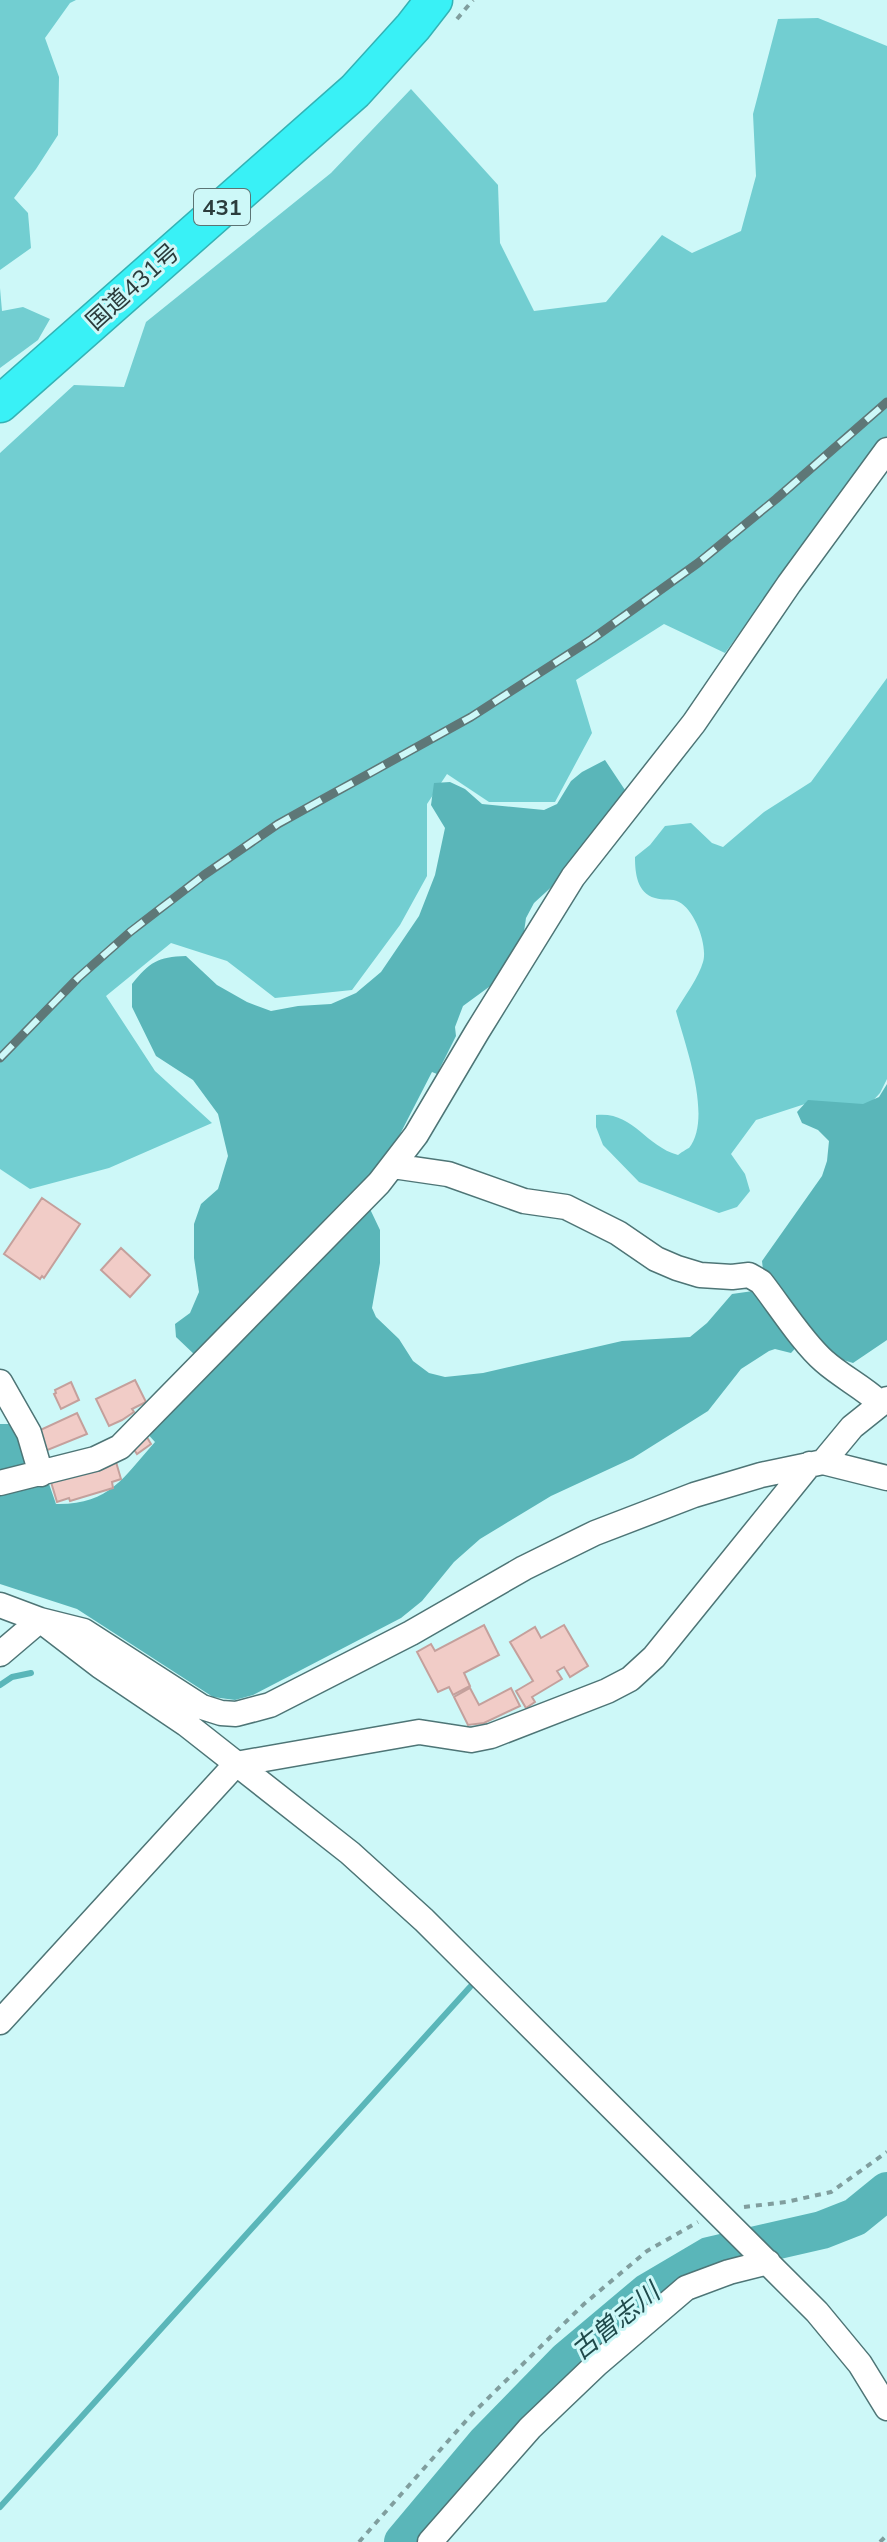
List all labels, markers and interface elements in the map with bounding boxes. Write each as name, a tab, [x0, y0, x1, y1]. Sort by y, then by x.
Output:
road number: 431	[194, 189, 250, 225]
street label: 国道431号	[79, 236, 185, 336]
water label: 古曽志川	[564, 2274, 668, 2367]

